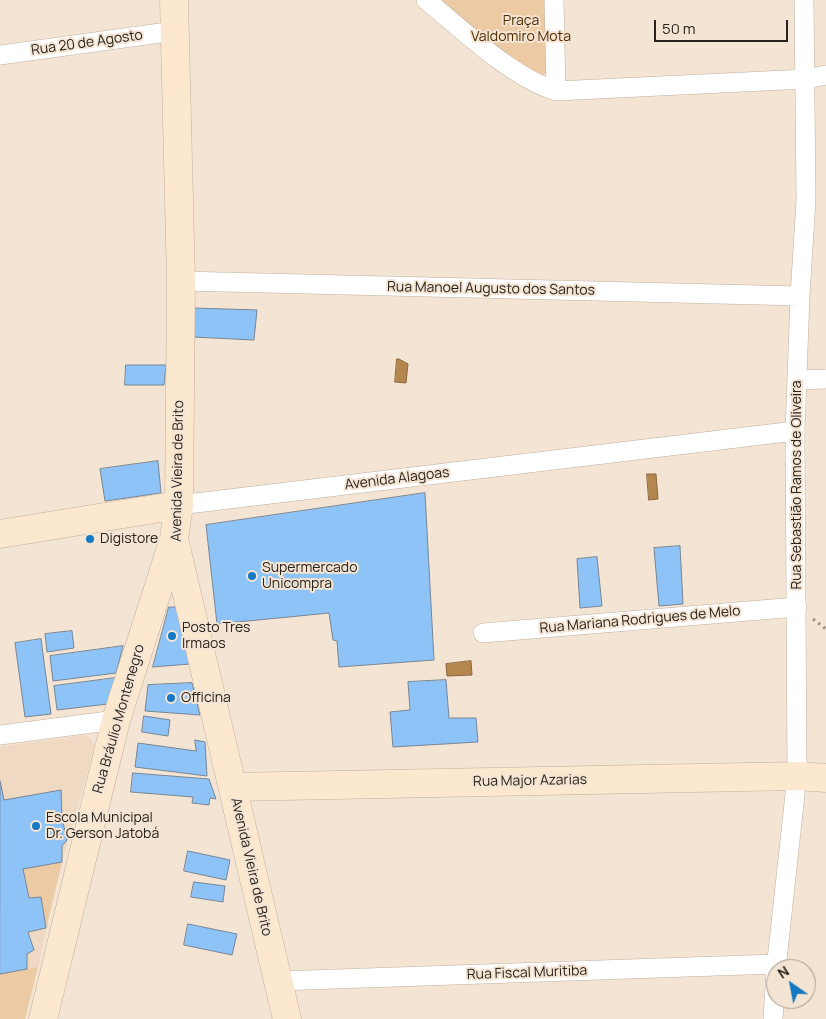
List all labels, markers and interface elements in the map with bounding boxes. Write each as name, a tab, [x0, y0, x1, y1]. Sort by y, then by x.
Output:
scale bar	[656, 10, 790, 42]
park label: Praça Valdomiro Mota	[471, 13, 571, 46]
text: 50 m	[662, 18, 696, 39]
street label: Rua 20 de Agosto	[30, 27, 144, 59]
street label: Rua Manoel Augusto dos Santos	[387, 279, 595, 299]
street label: Rua Sebastião Ramos de Oliveira	[789, 380, 805, 590]
street label: Avenida Vieira de Brito	[168, 400, 188, 542]
street label: Avenida Alagoas	[344, 464, 450, 494]
place label: Digistore	[100, 531, 158, 547]
marker: Digistore	[84, 533, 96, 545]
place label: Supermercado Unicompra	[262, 560, 357, 592]
marker: Supermercado Unicompra	[246, 570, 258, 582]
street label: Rua Mariana Rodrigues de Melo	[539, 603, 741, 637]
place label: Posto Tres Irmaos	[182, 620, 250, 652]
marker: Posto Tres Irmaos	[166, 630, 178, 642]
street label: Rua Bráulio Montenegro	[90, 642, 148, 796]
place label: Officina	[181, 690, 231, 706]
marker: Officina	[165, 692, 177, 704]
street label: Rua Major Azarias	[473, 772, 587, 790]
street label: Avenida Vieira de Brito	[227, 796, 275, 938]
place label: Escola Municipal Dr. Gerson Jatobá	[46, 810, 159, 842]
marker: Escola Municipal Dr. Gerson Jatobá	[30, 820, 42, 832]
north arrow	[766, 959, 816, 1009]
text: N	[774, 961, 792, 983]
street label: Rua Fiscal Muritiba	[467, 963, 587, 983]

